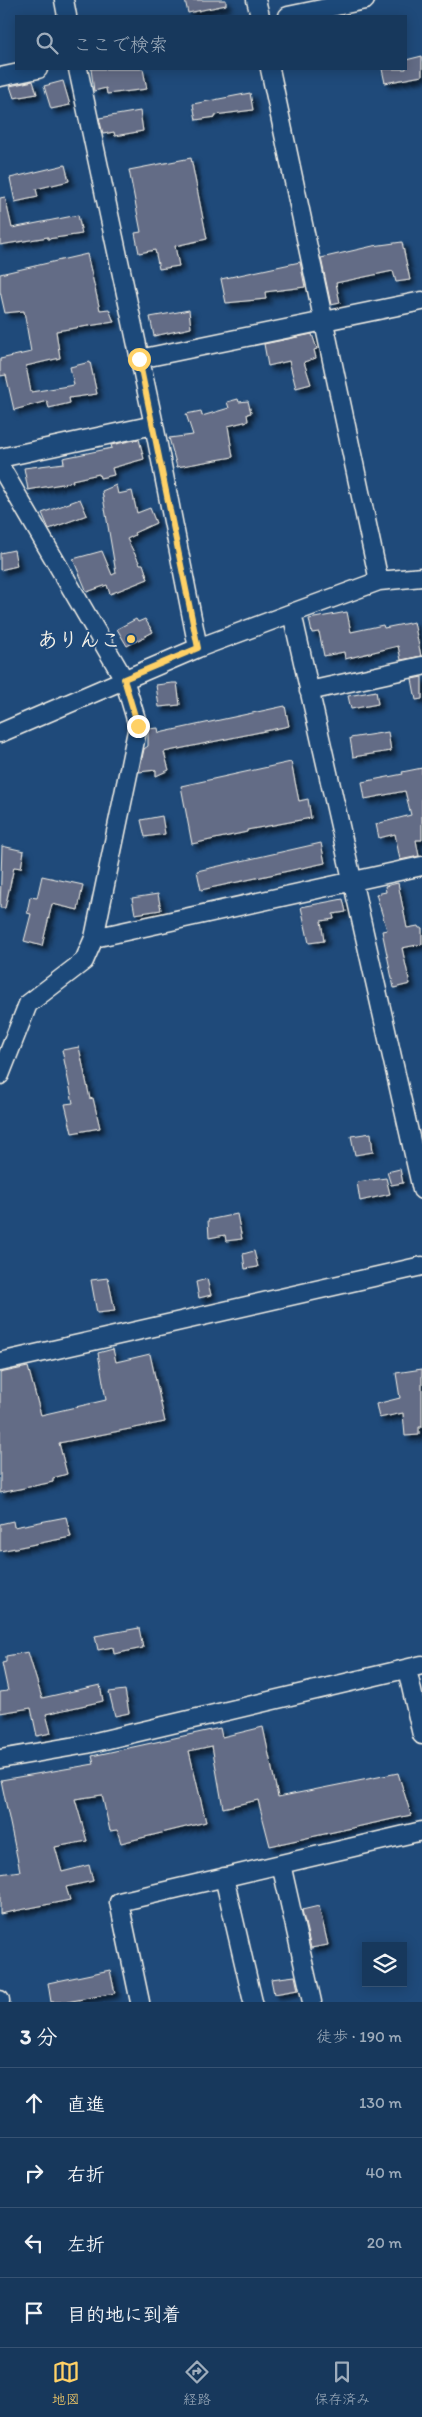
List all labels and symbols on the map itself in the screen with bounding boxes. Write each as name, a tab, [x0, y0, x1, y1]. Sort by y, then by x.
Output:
route start	[128, 348, 151, 371]
place label: ありんこ	[37, 627, 121, 652]
marker: ありんこ	[125, 633, 137, 645]
route end	[127, 715, 150, 738]

